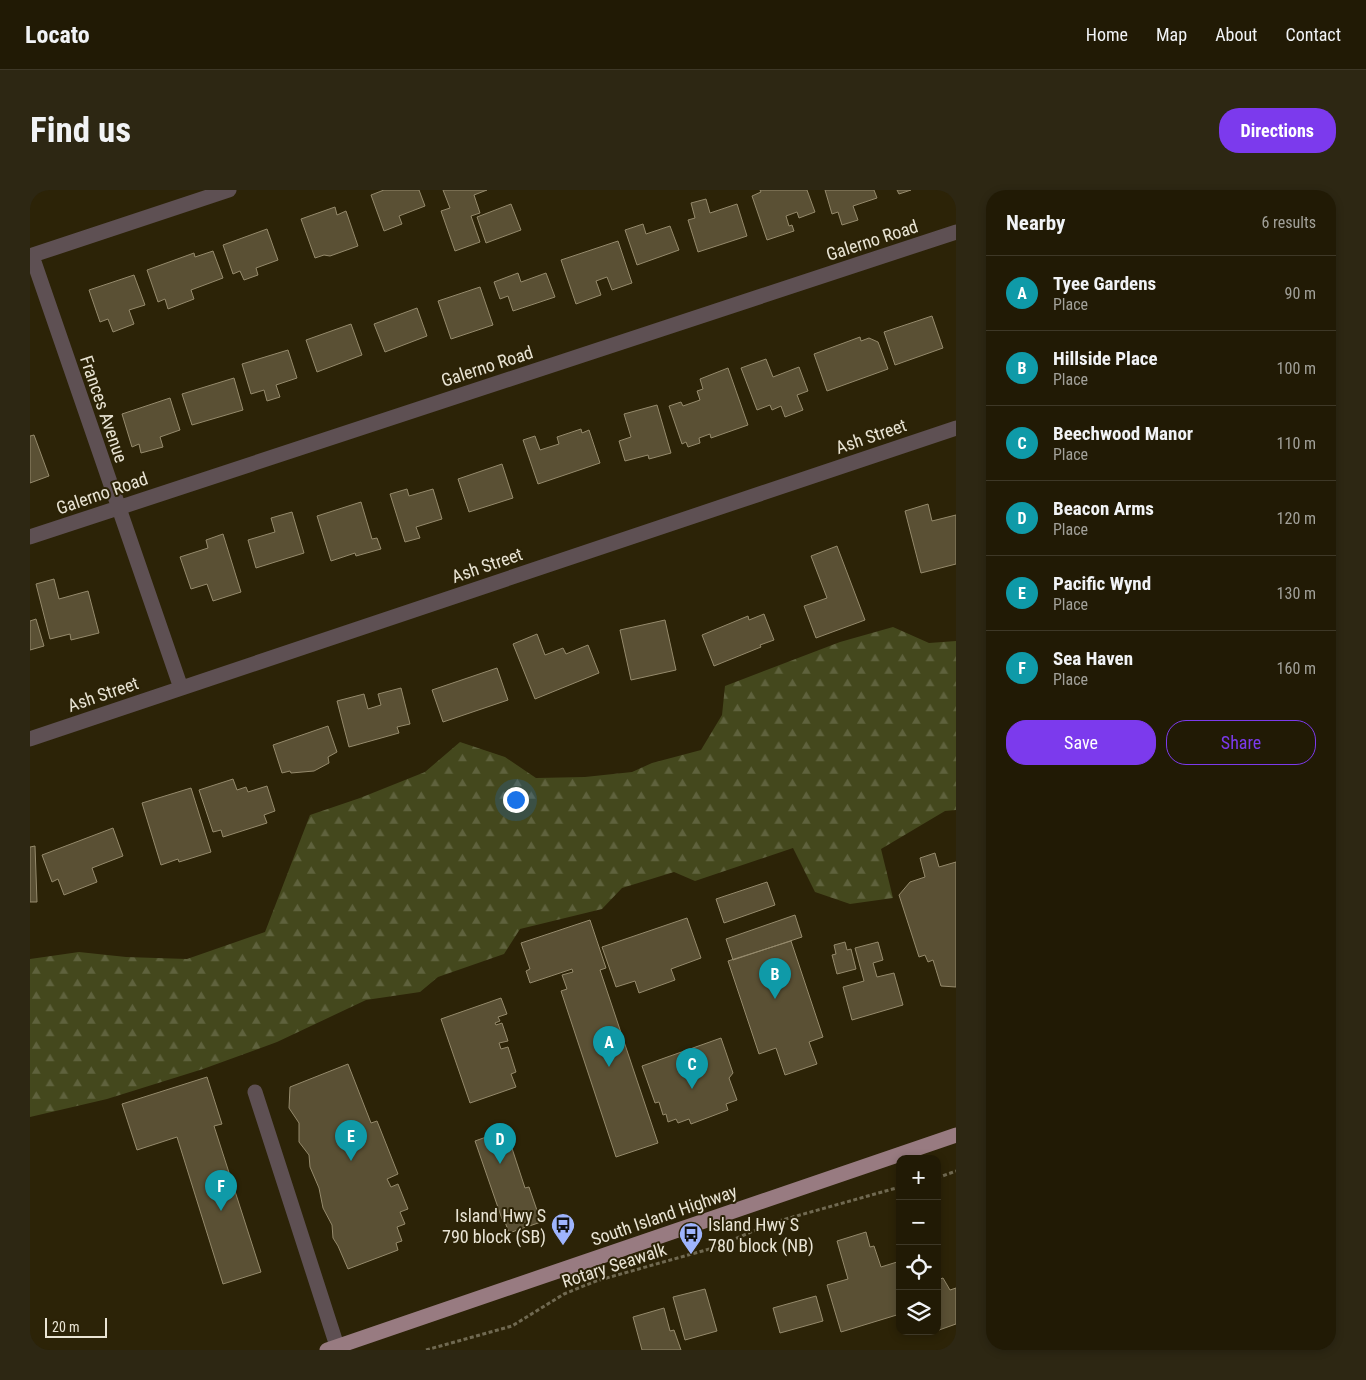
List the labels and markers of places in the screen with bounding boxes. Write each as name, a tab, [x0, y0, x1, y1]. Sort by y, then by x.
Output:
pin: B	[759, 958, 791, 999]
pin: A	[593, 1026, 625, 1067]
pin: C	[676, 1048, 708, 1089]
pin: E	[335, 1120, 367, 1161]
pin: D	[484, 1123, 516, 1164]
pin: F	[205, 1170, 237, 1211]
place label: Island Hwy S 790 block (SB)	[442, 1205, 546, 1248]
bus stop icon: Island Hwy S 790 block (SB)	[550, 1212, 576, 1246]
place label: Island Hwy S 780 block (NB)	[708, 1214, 814, 1257]
bus stop icon: Island Hwy S 780 block (NB)	[678, 1221, 704, 1255]

